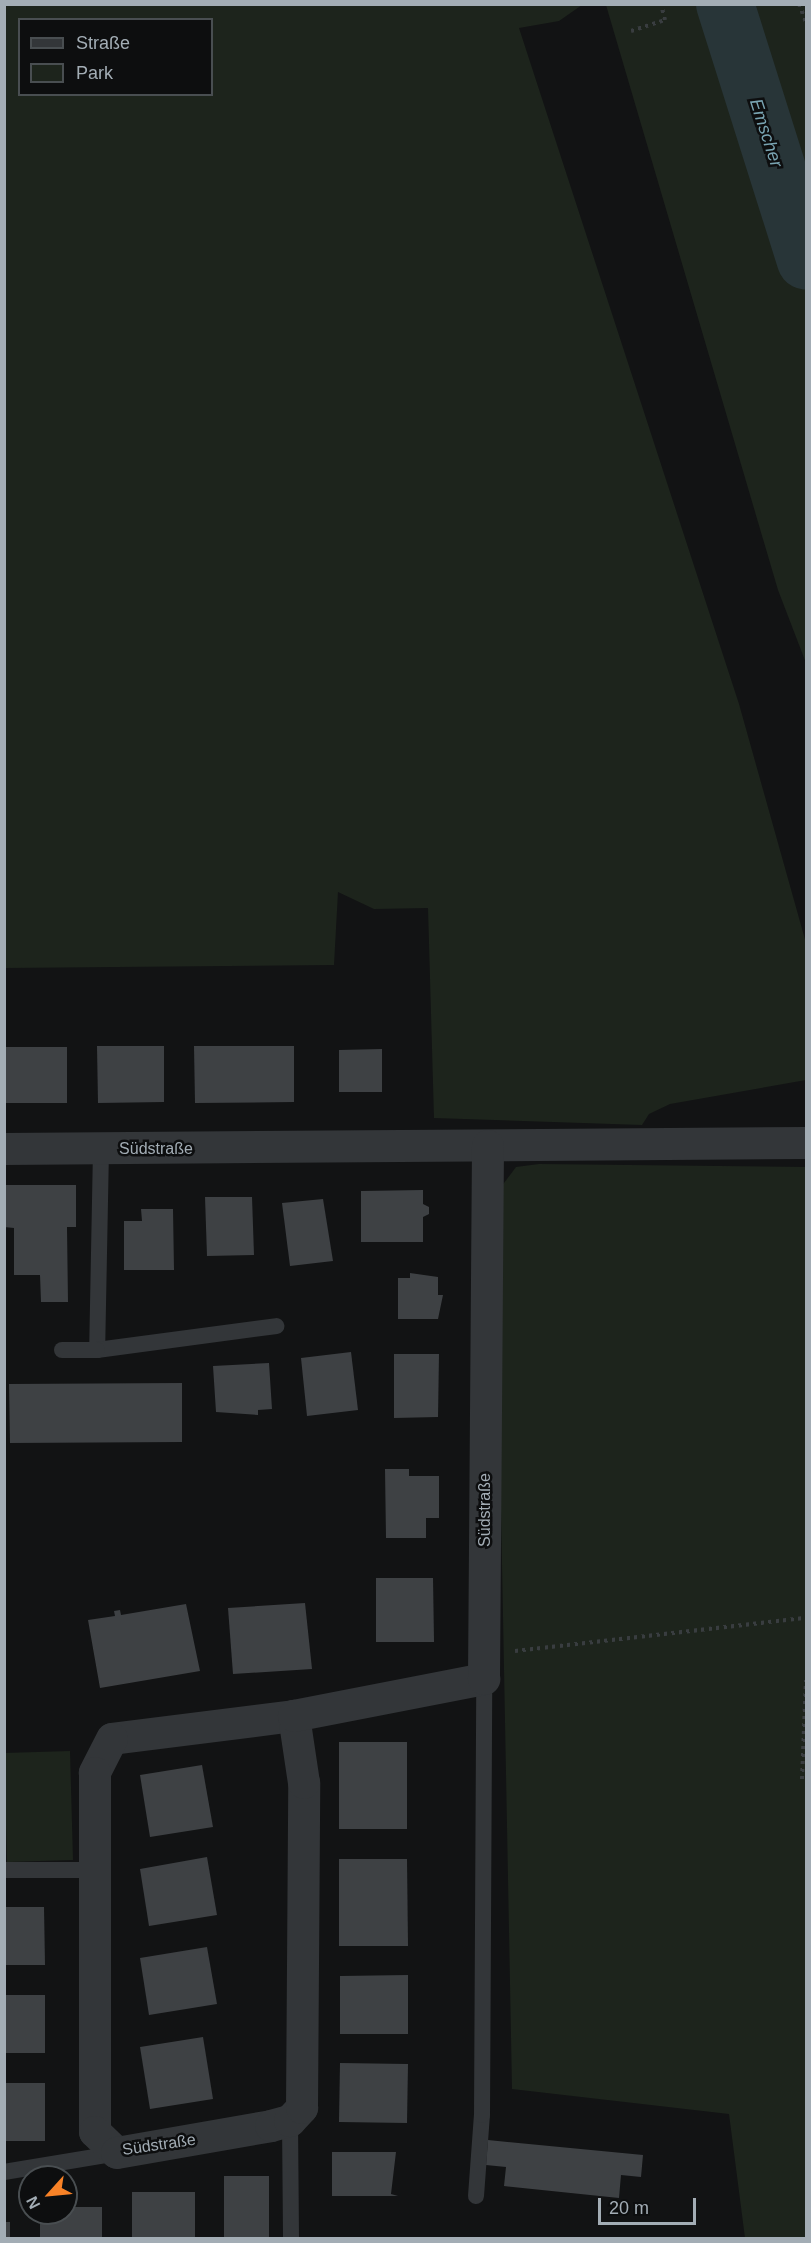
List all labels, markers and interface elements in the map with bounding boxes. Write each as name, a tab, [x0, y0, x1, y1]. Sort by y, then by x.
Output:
legend	[18, 18, 213, 96]
text: Straße	[76, 33, 130, 53]
text: Park	[76, 63, 113, 83]
water label: Emscher	[745, 96, 787, 170]
street label: Südstraße	[119, 1139, 193, 1159]
street label: Südstraße	[475, 1473, 495, 1547]
street label: Südstraße	[121, 2130, 197, 2160]
north arrow	[18, 2165, 78, 2225]
scale bar	[601, 2186, 698, 2224]
text: N	[23, 2193, 43, 2212]
text: 20 m	[609, 2198, 649, 2218]

